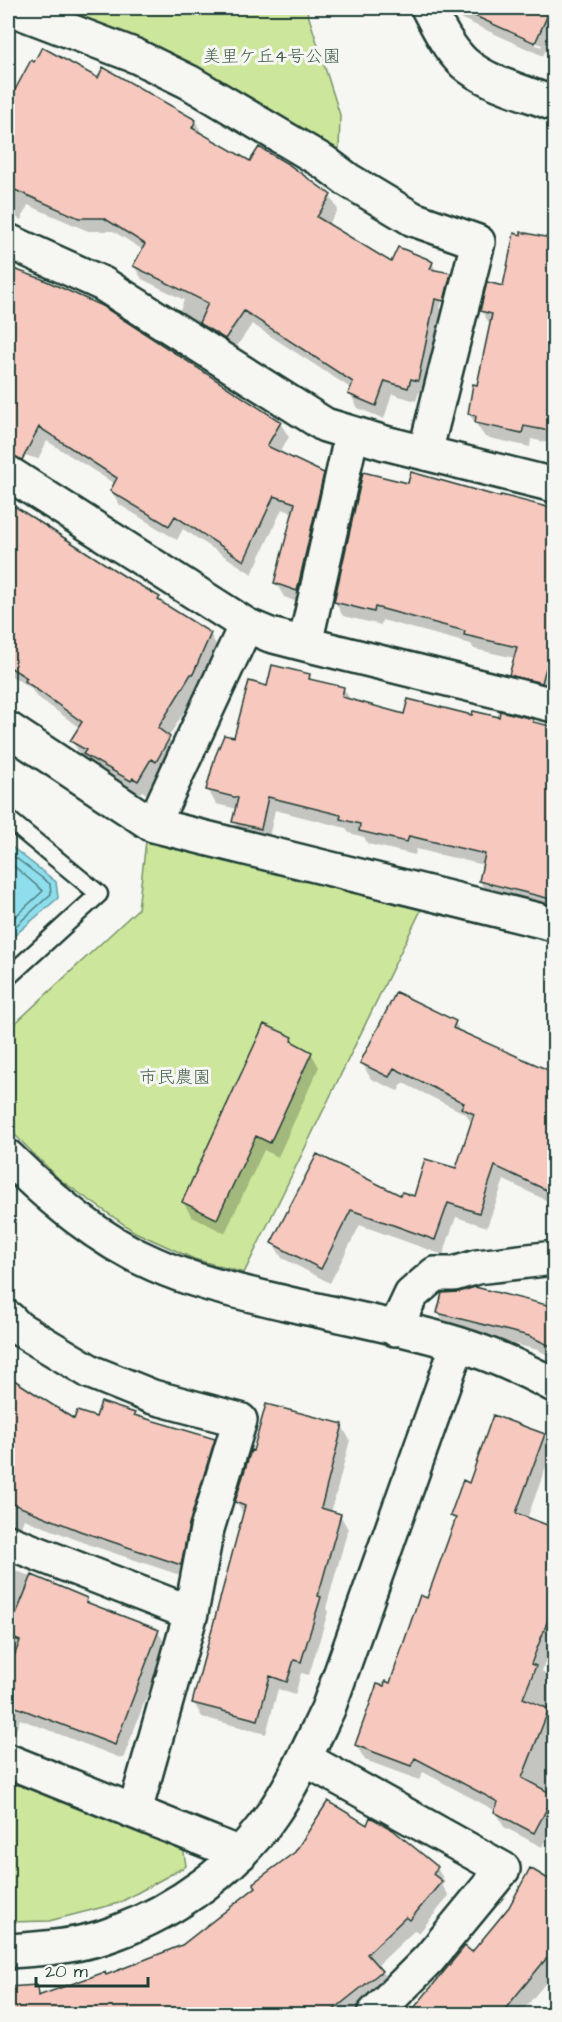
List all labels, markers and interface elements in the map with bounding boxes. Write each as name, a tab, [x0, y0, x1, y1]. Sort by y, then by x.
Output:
park label: 美里ケ丘4号公園	[203, 44, 341, 69]
park label: 市民農園	[139, 1065, 211, 1090]
scale bar	[36, 1950, 148, 1988]
text: 20 m	[45, 1959, 88, 1984]

